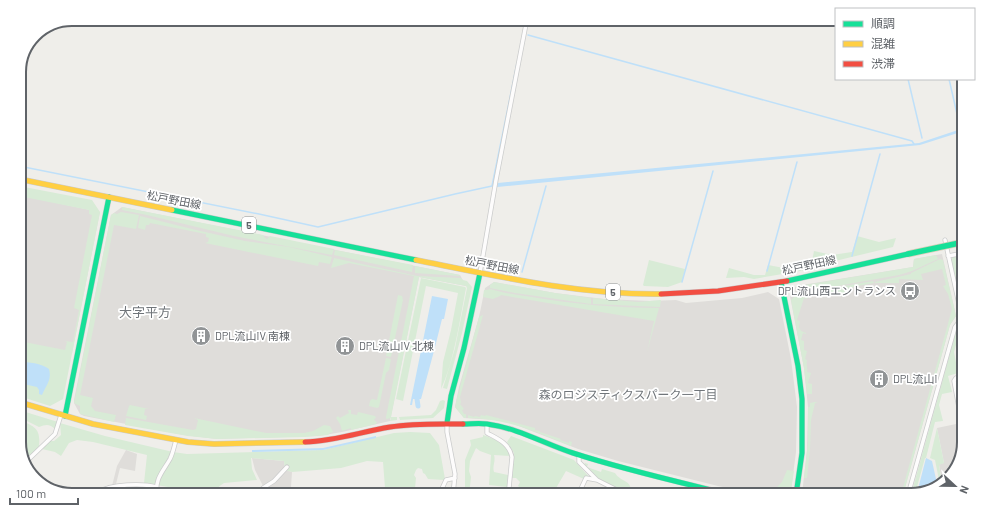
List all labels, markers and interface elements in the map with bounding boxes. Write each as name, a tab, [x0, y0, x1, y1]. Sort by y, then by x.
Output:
legend	[835, 8, 975, 80]
text: 順調	[871, 16, 895, 30]
text: 混雑	[871, 36, 895, 50]
text: 渋滞	[871, 56, 895, 70]
street label: 松戸野田線	[146, 188, 202, 211]
road number: 5	[242, 217, 256, 233]
street label: 松戸野田線	[781, 252, 837, 277]
street label: 松戸野田線	[464, 253, 520, 276]
bus stop icon: DPL流山西エントランス	[899, 280, 921, 302]
road number: 5	[606, 284, 620, 300]
place label: DPL流山西エントランス	[778, 284, 896, 297]
district label: 大字平方	[119, 304, 171, 320]
building icon: DPL流山IV 南棟	[190, 325, 212, 347]
place label: DPL流山IV 南棟	[215, 329, 290, 342]
building icon: DPL流山IV 北棟	[334, 335, 356, 357]
place label: DPL流山IV 北棟	[359, 339, 434, 352]
building icon: DPL流山I	[868, 368, 890, 390]
place label: DPL流山I	[893, 372, 937, 385]
district label: 森のロジスティクスパーク一丁目	[539, 387, 717, 401]
north arrow	[935, 466, 975, 506]
scale bar	[10, 480, 78, 506]
text: N	[957, 484, 972, 496]
text: 100 m	[16, 486, 46, 500]

